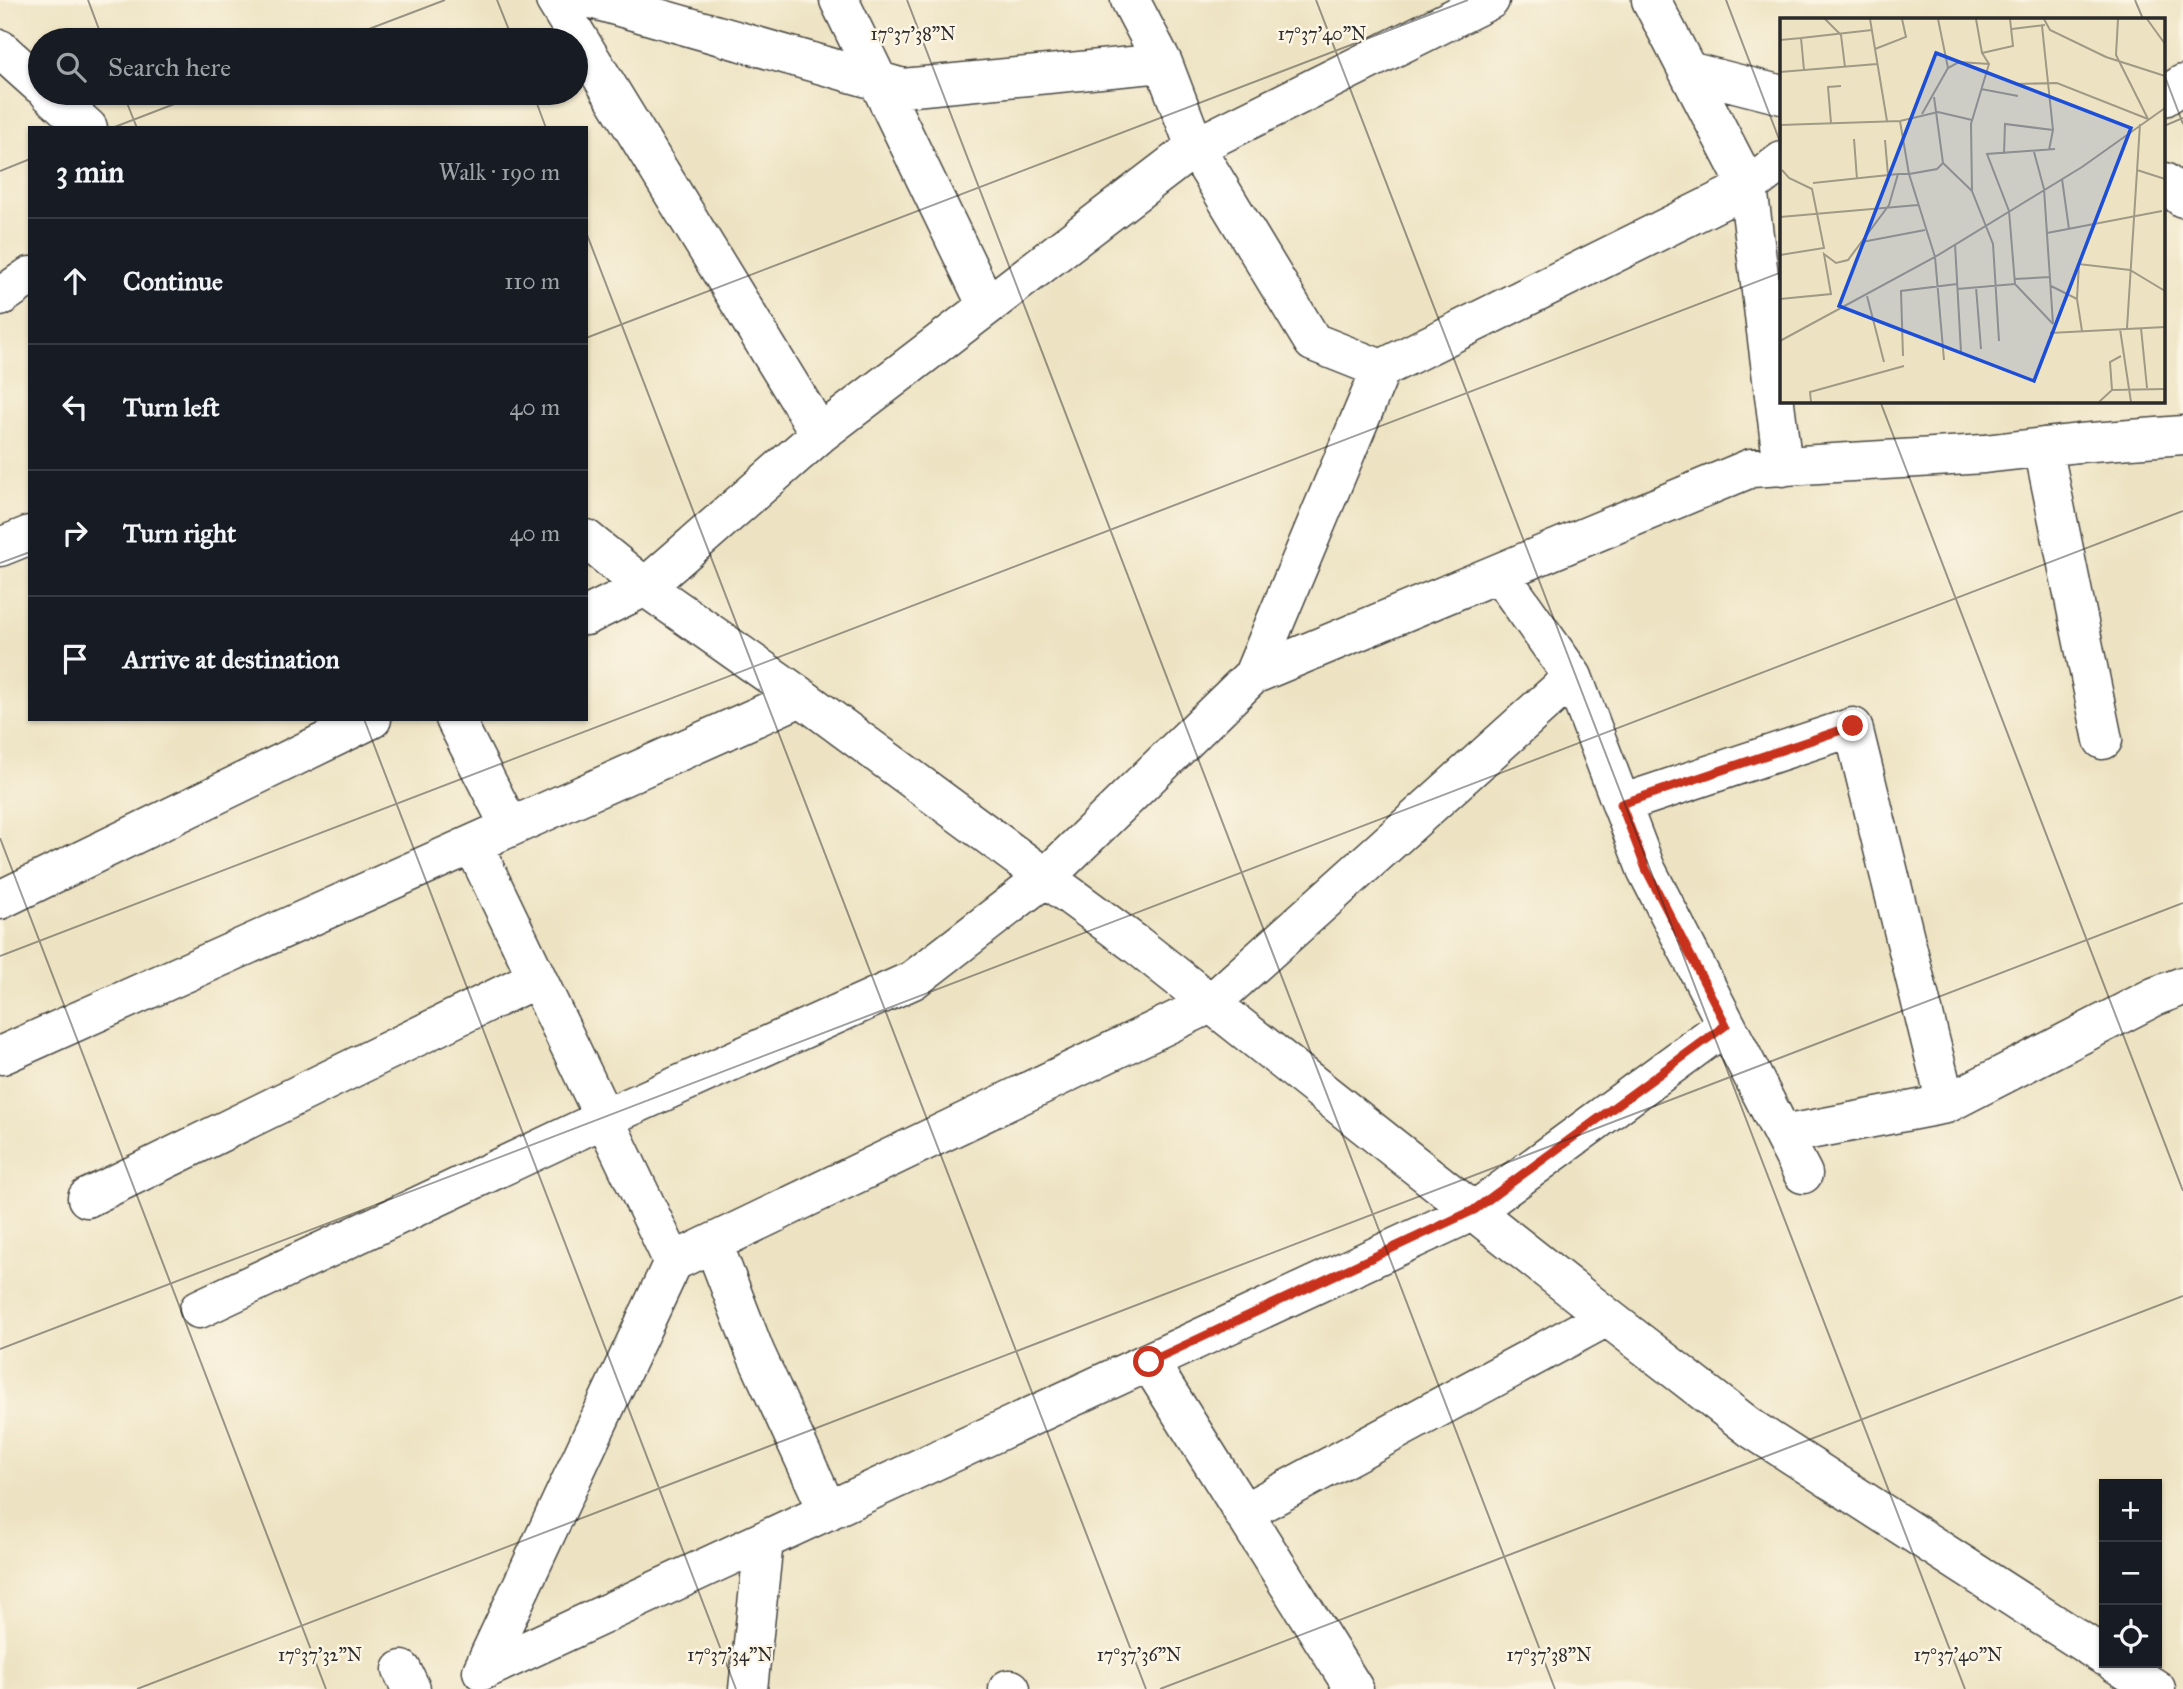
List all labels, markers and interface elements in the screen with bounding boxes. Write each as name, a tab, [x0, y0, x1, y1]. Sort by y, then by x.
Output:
inset map	[1780, 18, 2166, 402]
text: 17°37'38"N	[871, 23, 955, 45]
text: 17°37'40"N	[1278, 23, 1366, 45]
search box	[28, 28, 588, 105]
icon: search	[52, 48, 90, 86]
text: Search here	[108, 51, 231, 83]
text: 3 min	[56, 154, 124, 190]
text: Walk · 190 m	[439, 158, 560, 186]
icon: ahead	[56, 262, 94, 300]
text: Continue	[123, 265, 223, 297]
text: 110 m	[504, 267, 560, 295]
icon: left	[56, 388, 94, 426]
text: Turn left	[123, 391, 219, 423]
text: 40 m	[510, 393, 560, 421]
icon: right	[56, 514, 94, 552]
text: Turn right	[123, 517, 236, 549]
text: 40 m	[510, 519, 560, 547]
icon: arrive	[56, 640, 94, 678]
text: Arrive at destination	[123, 643, 340, 675]
route end	[1837, 710, 1868, 741]
route start	[1133, 1346, 1164, 1377]
map controls	[2099, 1479, 2162, 1668]
button: +	[2099, 1479, 2162, 1542]
button: −	[2099, 1542, 2162, 1605]
button: locate	[2099, 1605, 2162, 1668]
text: 17°37'32"N	[278, 1644, 362, 1666]
text: 17°37'34"N	[687, 1644, 773, 1666]
text: 17°37'36"N	[1097, 1644, 1181, 1666]
text: 17°37'38"N	[1507, 1644, 1591, 1666]
text: 17°37'40"N	[1914, 1644, 2002, 1666]

